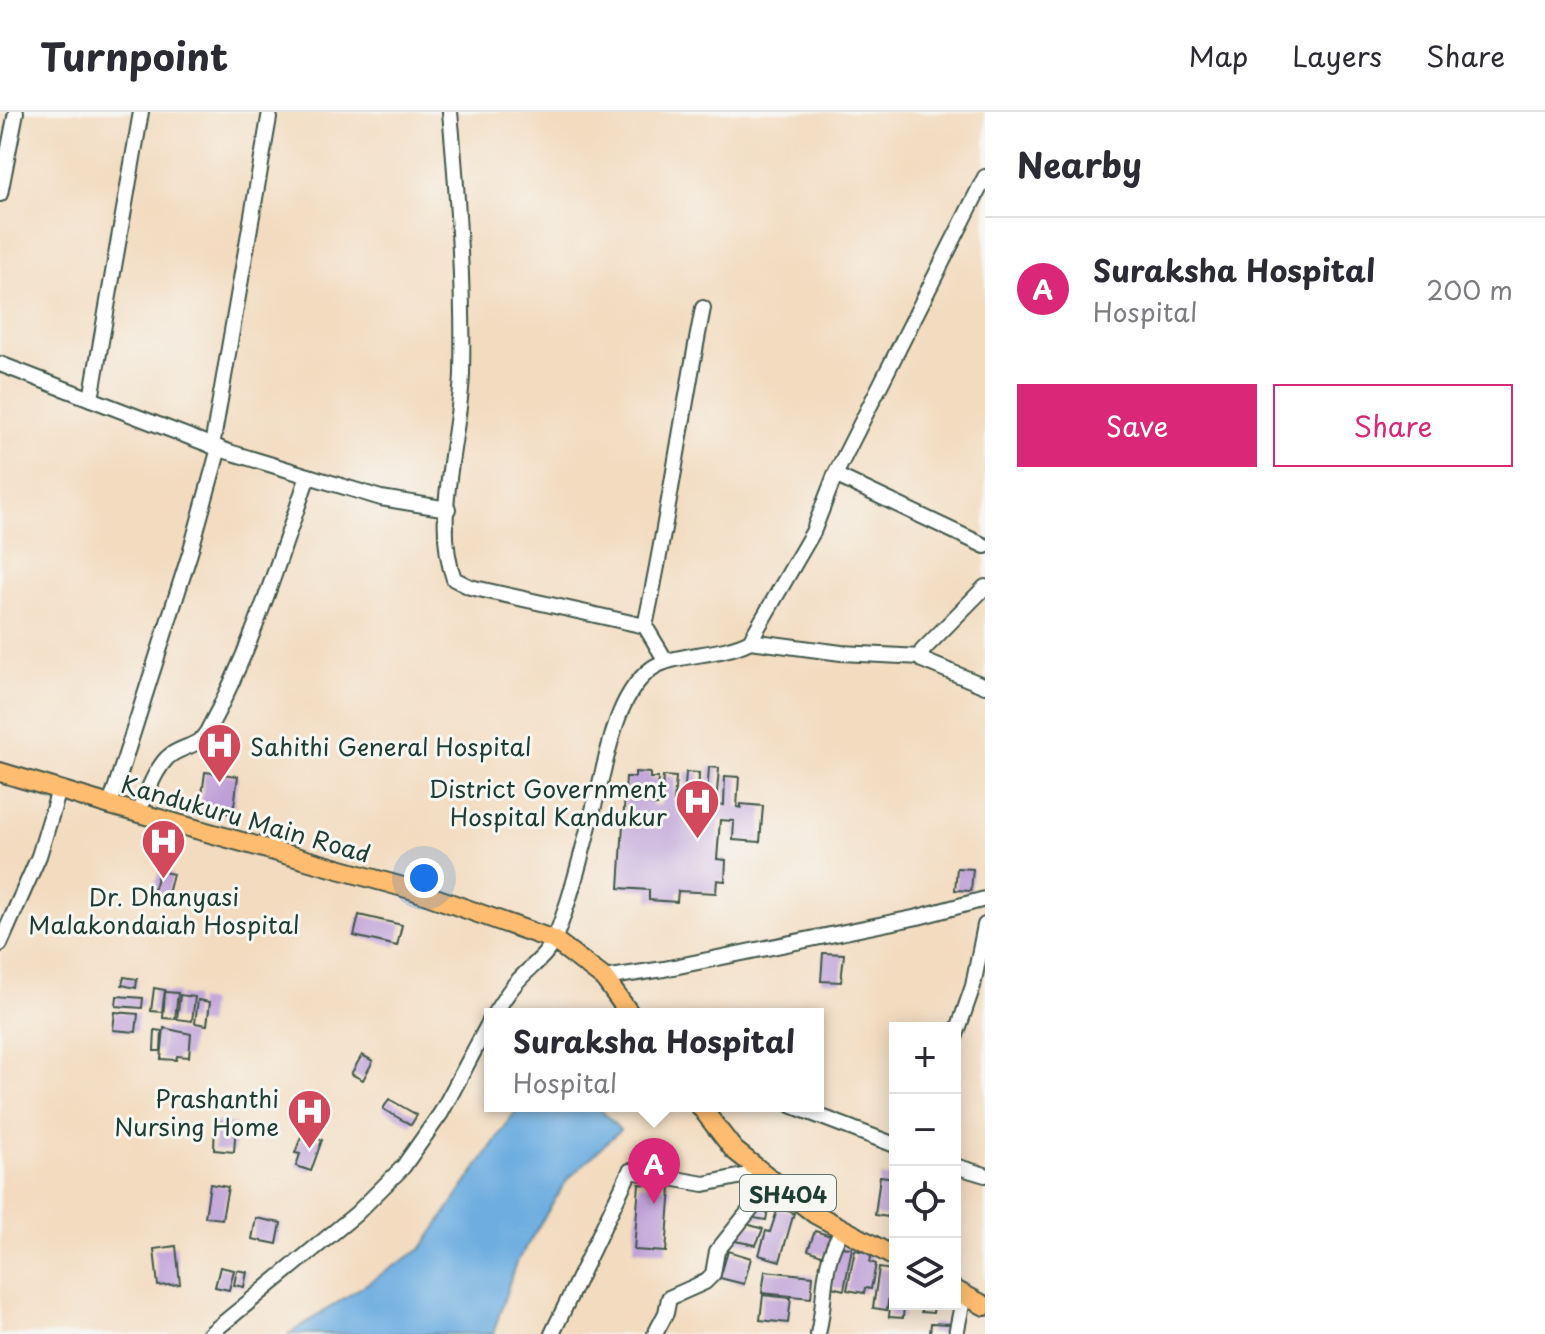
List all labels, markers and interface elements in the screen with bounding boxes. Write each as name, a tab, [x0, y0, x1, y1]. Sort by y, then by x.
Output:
text: Turnpoint	[40, 27, 228, 84]
text: Map	[1188, 34, 1248, 77]
text: Layers	[1292, 34, 1382, 77]
text: Share	[1426, 34, 1505, 77]
text: Nearby	[1017, 138, 1142, 190]
text: Suraksha Hospital	[1093, 247, 1375, 292]
text: A	[1033, 270, 1053, 309]
text: 200 m	[1426, 270, 1513, 309]
text: Hospital	[1093, 292, 1197, 331]
button: Save	[1017, 384, 1257, 467]
button: Share	[1273, 384, 1513, 467]
hospital icon: Sahithi General Hospital	[195, 722, 243, 785]
place label: Sahithi General Hospital	[250, 728, 532, 764]
street label: Kandukuru Main Road	[117, 765, 375, 871]
place label: District Government Hospital Kandukur	[428, 770, 668, 834]
hospital icon: District Government Hospital Kandukur	[674, 778, 722, 841]
hospital icon: Dr. Dhanyasi Malakondaiah Hospital	[140, 818, 188, 881]
your location	[404, 858, 444, 898]
place label: Dr. Dhanyasi Malakondaiah Hospital	[28, 878, 300, 942]
popup	[484, 1008, 824, 1112]
text: Suraksha Hospital	[513, 1018, 795, 1063]
map controls	[889, 1022, 961, 1310]
button: +	[889, 1022, 961, 1094]
text: Hospital	[513, 1063, 617, 1102]
place label: Prashanthi Nursing Home	[114, 1080, 279, 1144]
hospital icon: Prashanthi Nursing Home	[286, 1088, 334, 1151]
button: −	[889, 1094, 961, 1166]
pin: A	[628, 1138, 680, 1204]
button: locate	[889, 1166, 961, 1238]
road number: SH404	[740, 1175, 836, 1211]
button: layers	[889, 1238, 961, 1310]

